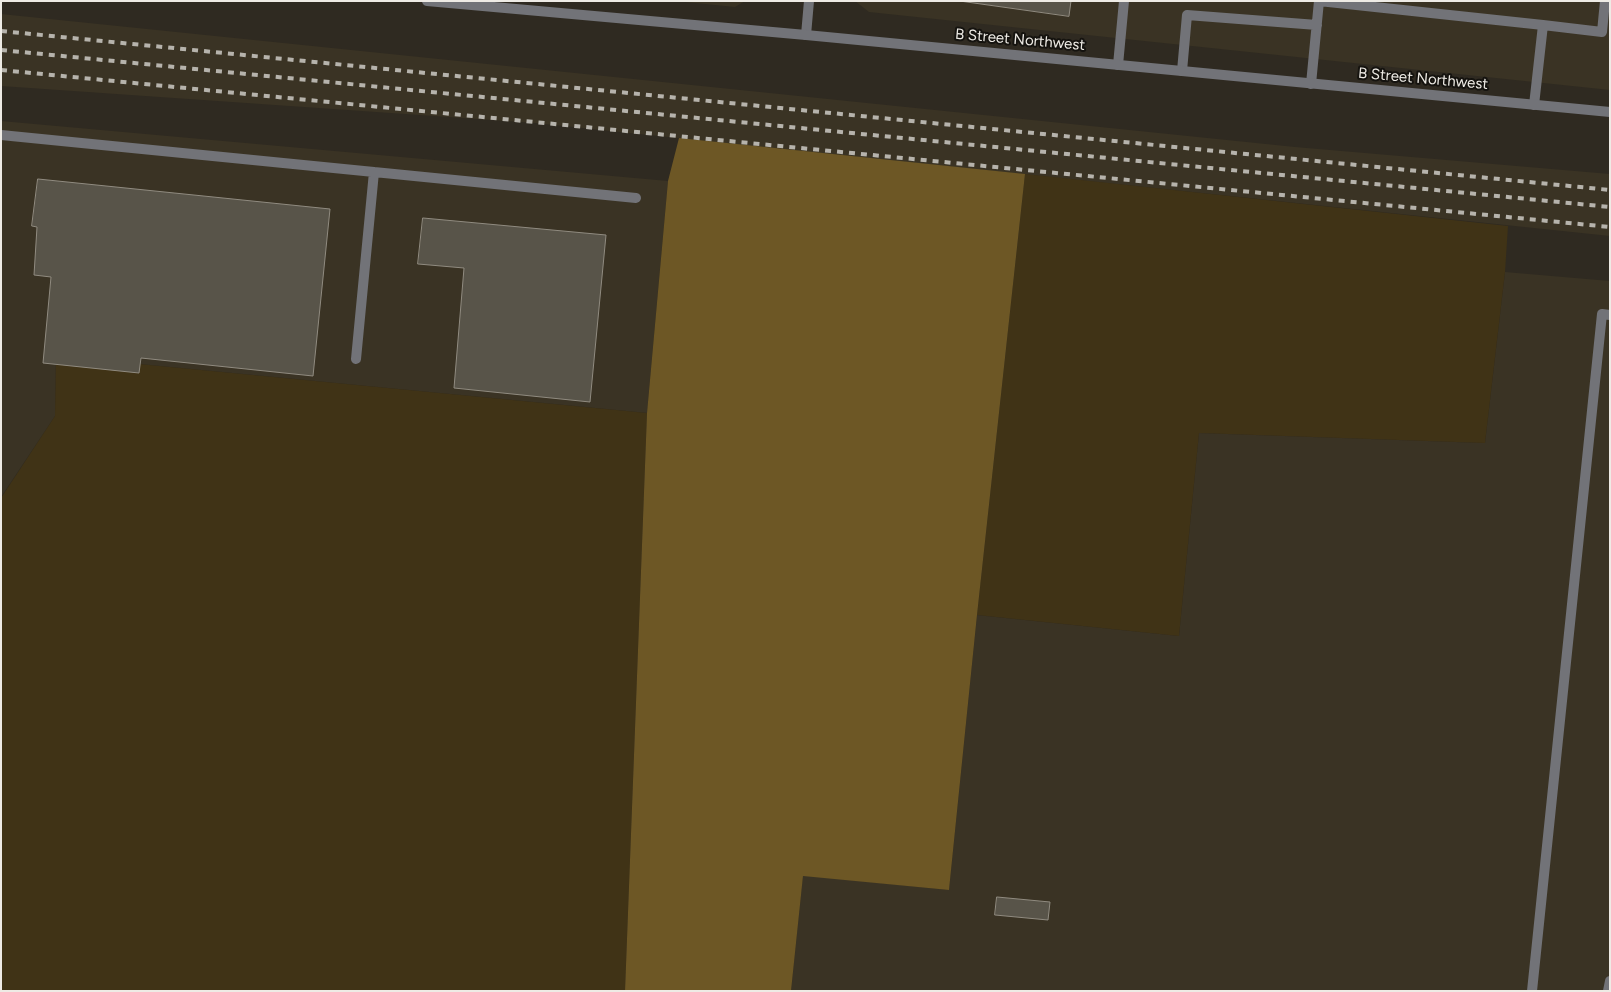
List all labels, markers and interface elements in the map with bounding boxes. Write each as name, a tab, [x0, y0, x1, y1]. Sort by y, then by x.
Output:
street label: B Street Northwest	[954, 25, 1086, 55]
street label: B Street Northwest	[1357, 64, 1489, 94]

